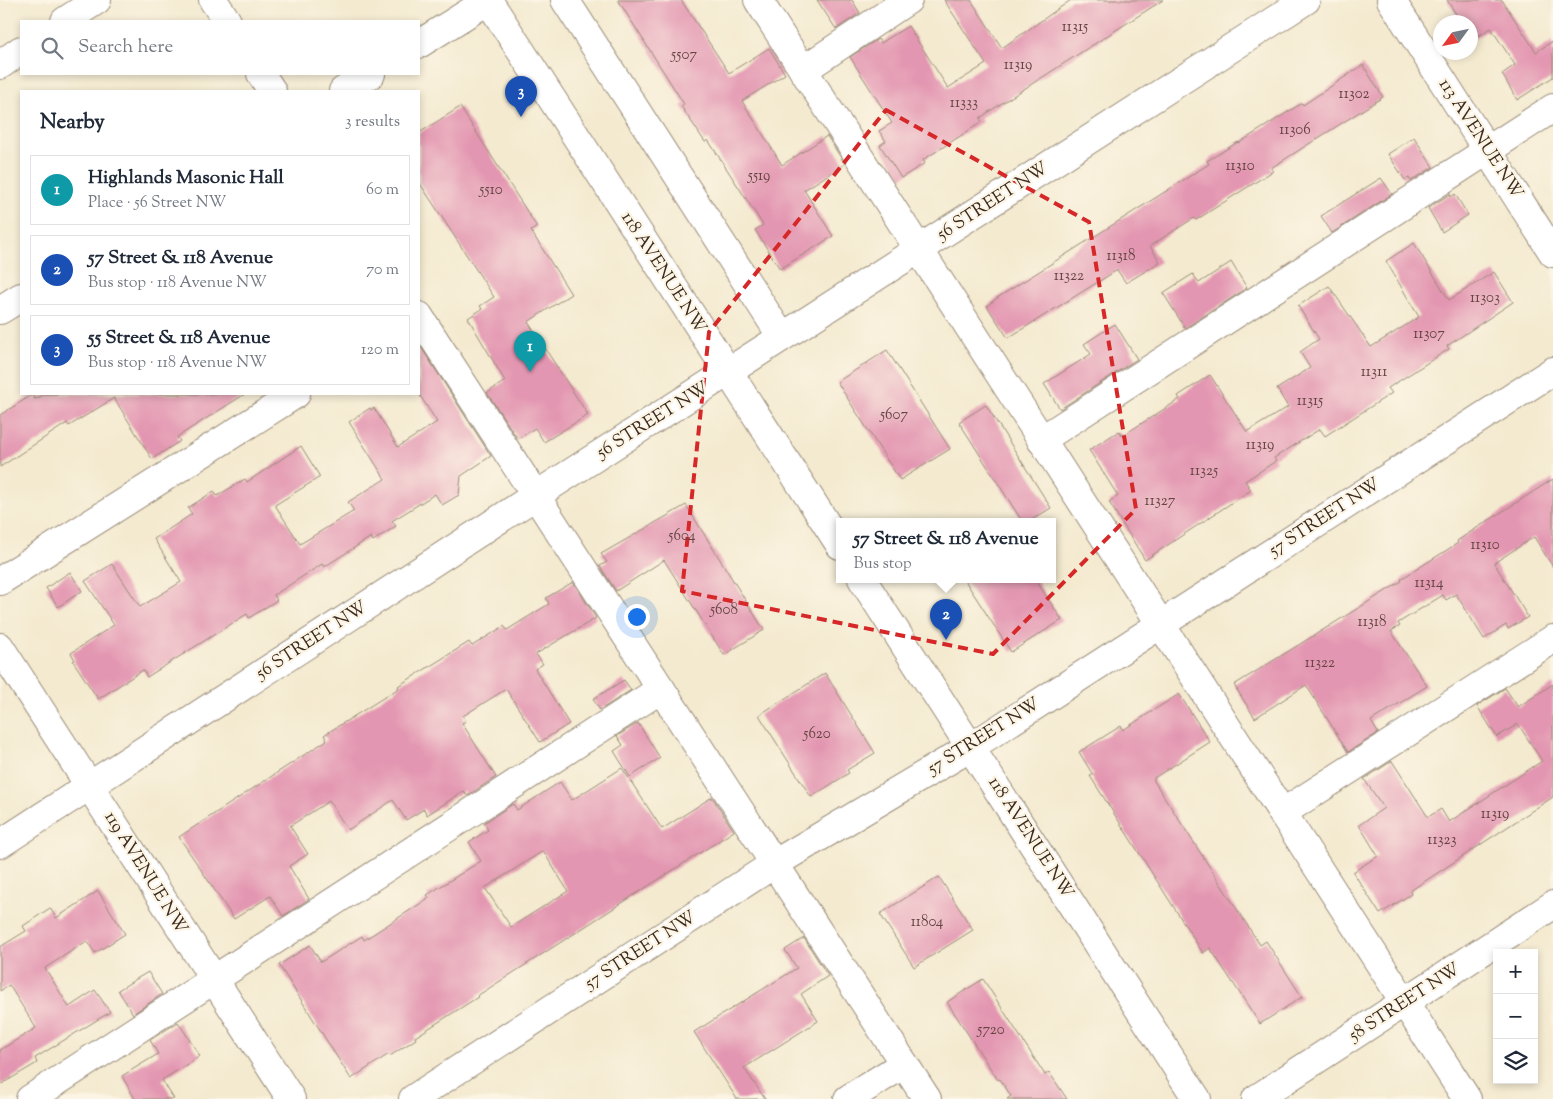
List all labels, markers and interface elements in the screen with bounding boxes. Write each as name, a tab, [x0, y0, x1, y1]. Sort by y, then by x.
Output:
north arrow	[1433, 15, 1478, 60]
house number: 11315	[1062, 17, 1088, 38]
search box	[20, 20, 420, 75]
icon: search	[38, 34, 66, 62]
text: Search here	[78, 34, 173, 61]
house number: 5507	[670, 45, 697, 66]
house number: 11319	[1004, 55, 1032, 76]
street label: 113 AVENUE NW	[1431, 74, 1529, 204]
pin: 3	[505, 76, 537, 117]
house number: 11302	[1339, 84, 1369, 105]
house number: 11333	[950, 93, 978, 114]
text: Nearby	[40, 108, 105, 138]
text: 3 results	[345, 111, 400, 134]
house number: 11306	[1279, 120, 1311, 141]
street label: 56 STREET NW	[931, 156, 1054, 248]
house number: 11310	[1225, 156, 1255, 177]
text: Highlands Masonic Hall	[88, 165, 284, 192]
house number: 5519	[747, 166, 770, 187]
text: 1	[54, 179, 60, 202]
text: 60 m	[366, 179, 399, 202]
house number: 5510	[478, 180, 503, 201]
text: Place · 56 Street NW	[88, 192, 226, 215]
street label: 118 AVENUE NW	[614, 207, 712, 339]
text: 57 Street & 118 Avenue	[88, 245, 273, 272]
house number: 11318	[1107, 246, 1135, 267]
text: 2	[53, 259, 61, 282]
text: 70 m	[366, 259, 399, 282]
house number: 11322	[1054, 266, 1084, 287]
text: Bus stop · 118 Avenue NW	[88, 272, 267, 295]
house number: 11303	[1470, 288, 1500, 309]
house number: 11307	[1413, 324, 1445, 345]
text: 55 Street & 118 Avenue	[88, 325, 270, 352]
pin: 1	[514, 331, 546, 372]
text: 3	[54, 339, 60, 362]
text: 120 m	[361, 339, 399, 362]
text: Bus stop · 118 Avenue NW	[88, 352, 267, 375]
house number: 11311	[1361, 362, 1387, 383]
street label: 56 STREET NW	[591, 376, 714, 466]
house number: 11315	[1297, 391, 1323, 412]
house number: 5607	[879, 405, 908, 426]
house number: 11319	[1246, 435, 1274, 456]
house number: 11325	[1190, 461, 1218, 482]
street label: 57 STREET NW	[1263, 472, 1386, 564]
house number: 11327	[1145, 491, 1176, 512]
popup	[836, 518, 1056, 583]
house number: 5604	[667, 526, 696, 547]
text: 57 Street & 118 Avenue	[853, 526, 1039, 553]
house number: 11310	[1470, 535, 1500, 556]
text: Bus stop	[853, 553, 912, 576]
house number: 11314	[1415, 573, 1444, 594]
street label: 56 STREET NW	[250, 595, 373, 687]
pin: 2	[930, 599, 962, 640]
house number: 5608	[709, 600, 738, 621]
your location	[624, 604, 650, 630]
house number: 11318	[1358, 612, 1386, 633]
house number: 11322	[1305, 653, 1335, 674]
street label: 57 STREET NW	[922, 692, 1045, 782]
house number: 5620	[802, 724, 831, 745]
street label: 118 AVENUE NW	[981, 772, 1079, 904]
house number: 11319	[1481, 804, 1509, 825]
street label: 119 AVENUE NW	[97, 807, 193, 939]
house number: 11323	[1427, 830, 1457, 851]
street label: 57 STREET NW	[579, 905, 702, 997]
house number: 11804	[911, 912, 944, 933]
map controls	[1493, 949, 1538, 1084]
button: +	[1493, 949, 1538, 994]
street label: 58 STREET NW	[1343, 957, 1466, 1049]
button: −	[1493, 994, 1538, 1039]
house number: 5720	[976, 1020, 1005, 1041]
button: layers	[1493, 1039, 1538, 1084]

